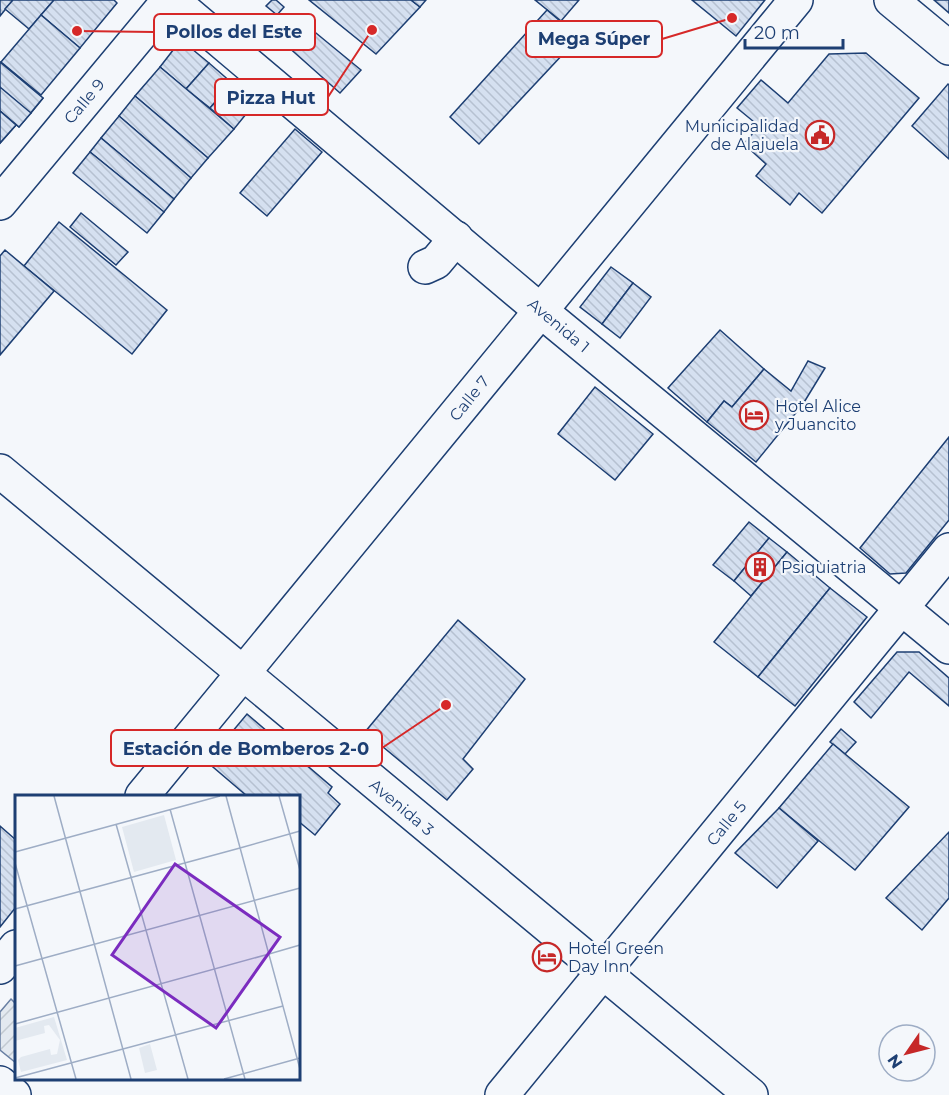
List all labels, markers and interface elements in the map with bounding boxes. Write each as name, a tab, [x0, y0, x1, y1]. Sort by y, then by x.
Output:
scale bar	[745, 12, 842, 50]
callout: Pollos del Este	[154, 14, 315, 50]
text: Pollos del Este	[166, 21, 302, 43]
callout: Mega Súper	[526, 21, 662, 57]
text: 20 m	[754, 22, 800, 44]
text: Mega Súper	[538, 28, 651, 50]
street label: Calle 9	[60, 75, 109, 128]
callout: Pizza Hut	[215, 79, 328, 115]
text: Pizza Hut	[226, 87, 316, 109]
place label: Municipalidad de Alajuela	[685, 117, 799, 154]
public building icon: Municipalidad de Alajuela	[804, 119, 836, 151]
street label: Avenida 1	[524, 294, 593, 357]
street label: Calle 7	[445, 372, 493, 425]
place label: Hotel Alice y Juancito	[774, 397, 861, 434]
hotel icon: Hotel Alice y Juancito	[738, 399, 770, 431]
building icon: Psiquiatria	[744, 551, 776, 583]
place label: Psiquiatria	[781, 558, 866, 577]
callout: Estación de Bomberos 2-0	[111, 730, 382, 766]
text: Estación de Bomberos 2-0	[123, 738, 369, 760]
street label: Avenida 3	[366, 775, 438, 840]
inset map	[15, 795, 300, 1080]
street label: Calle 5	[703, 797, 750, 850]
place label: Hotel Green Day Inn	[568, 939, 664, 976]
hotel icon: Hotel Green Day Inn	[531, 941, 563, 973]
north arrow	[877, 1023, 937, 1083]
text: N	[884, 1051, 907, 1072]

